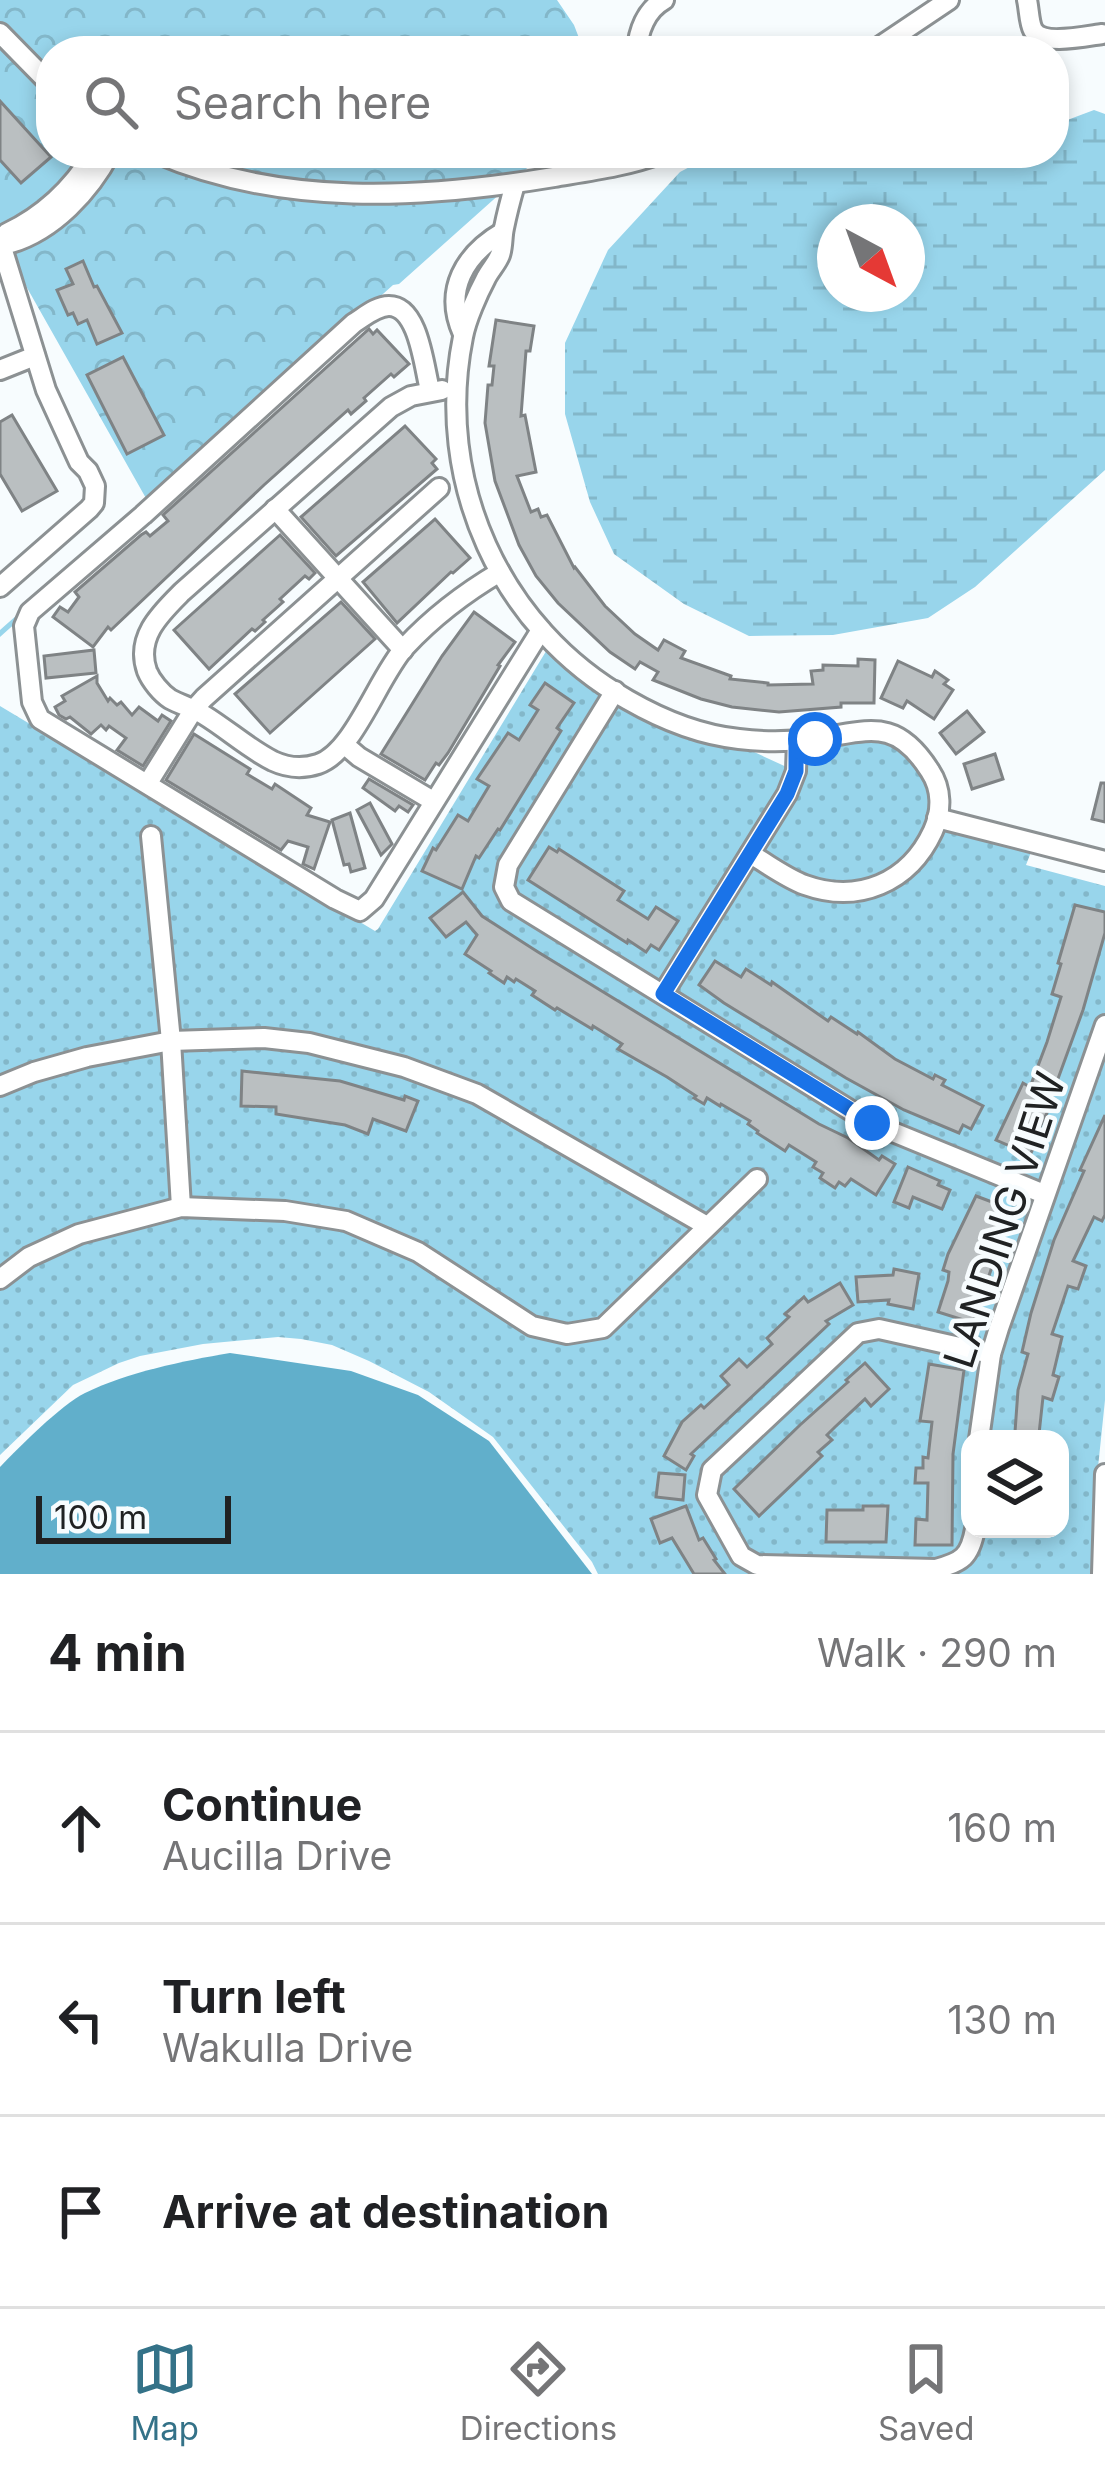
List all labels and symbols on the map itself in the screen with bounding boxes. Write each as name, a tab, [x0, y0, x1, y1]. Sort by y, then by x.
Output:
north arrow	[817, 204, 925, 312]
route start	[788, 712, 842, 766]
street label: LANDING VIEW	[932, 1066, 1076, 1374]
route end	[845, 1096, 899, 1150]
scale bar	[36, 1490, 231, 1543]

